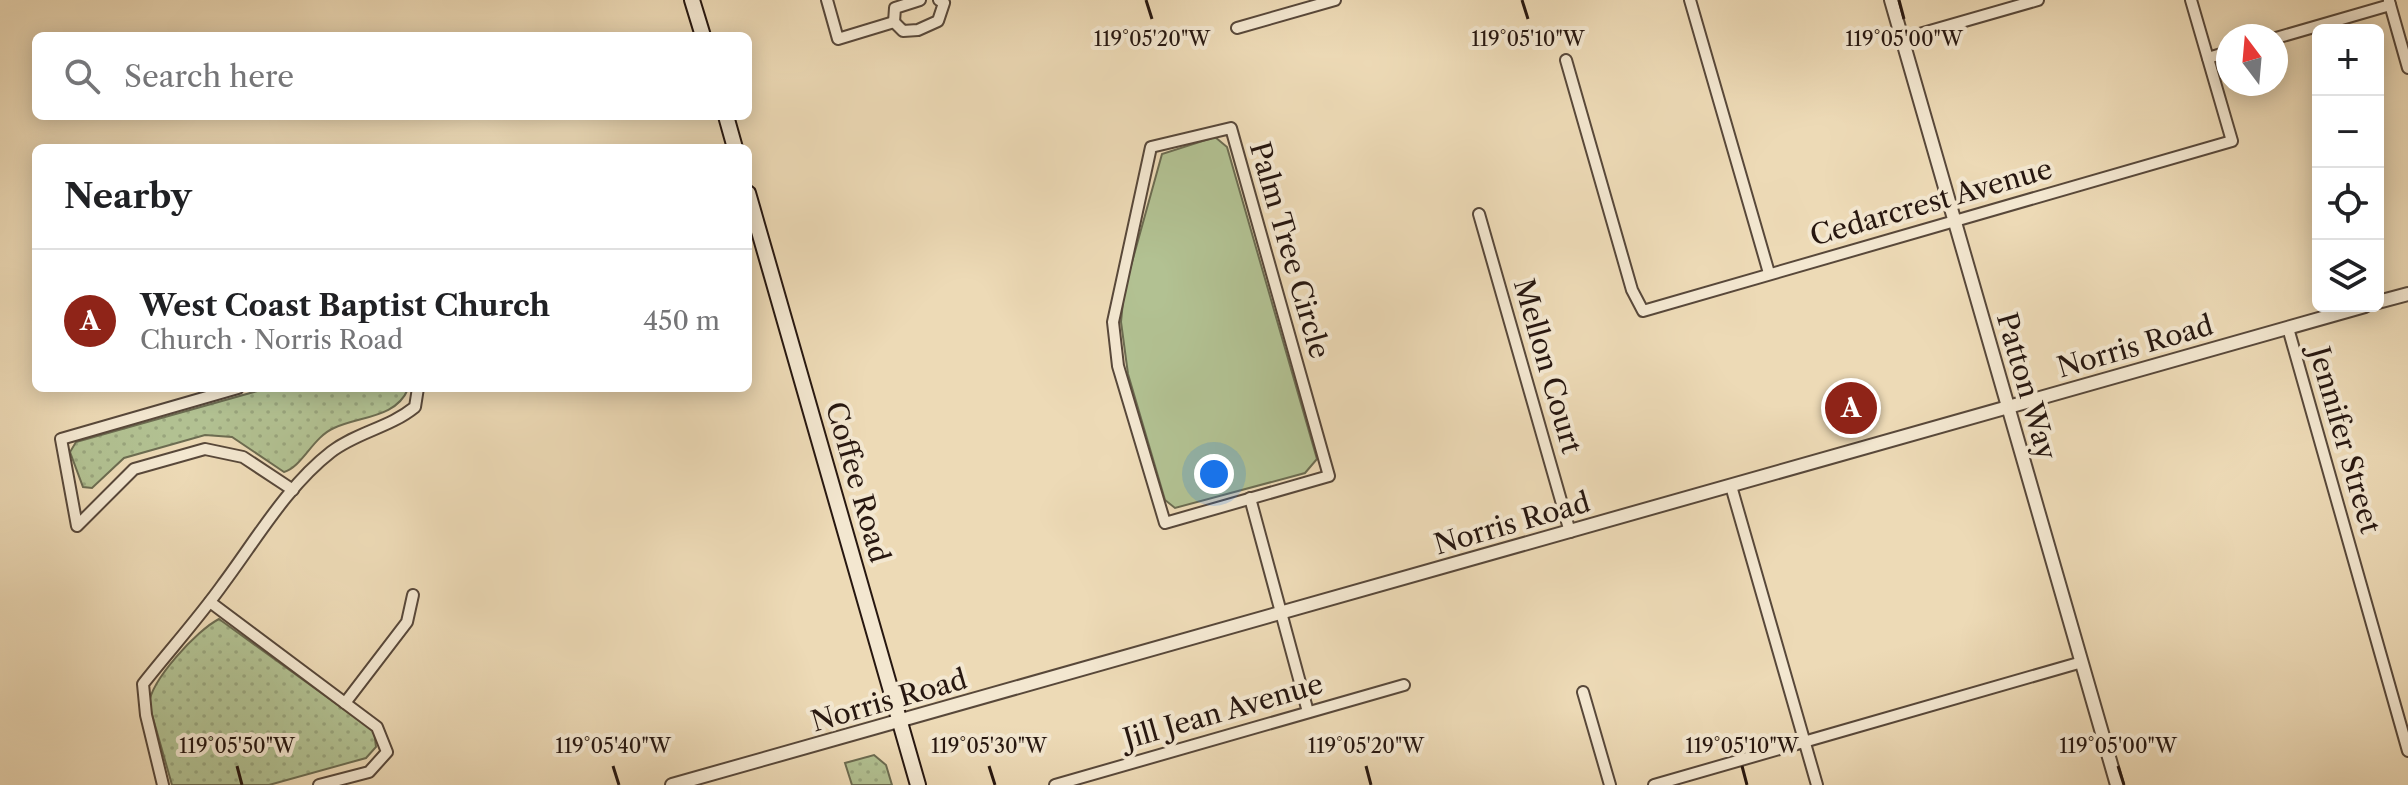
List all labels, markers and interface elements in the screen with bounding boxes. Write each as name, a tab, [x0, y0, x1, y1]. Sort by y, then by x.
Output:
north arrow	[2216, 24, 2288, 96]
map controls	[2312, 24, 2384, 312]
button: +	[2312, 24, 2384, 96]
text: 119°05'20"W	[1094, 27, 1211, 51]
text: 119°05'10"W	[1471, 27, 1586, 51]
text: 119°05'00"W	[1845, 27, 1964, 51]
search box	[32, 32, 752, 120]
icon: search	[60, 54, 104, 98]
text: Search here	[124, 58, 294, 95]
button: −	[2312, 96, 2384, 168]
street label: Palm Tree Circle	[1243, 138, 1337, 362]
street label: Cedarcrest Avenue	[1806, 151, 2056, 253]
button: locate	[2312, 168, 2384, 240]
text: Nearby	[64, 175, 192, 217]
button: layers	[2312, 240, 2384, 312]
street label: Mellon Court	[1507, 275, 1589, 457]
text: West Coast Baptist Church	[140, 287, 550, 324]
text: A	[80, 305, 100, 337]
text: 450 m	[643, 305, 720, 337]
street label: Patton Way	[1990, 308, 2064, 464]
street label: Norris Road	[2053, 308, 2217, 384]
text: Church · Norris Road	[140, 324, 403, 356]
street label: Jennifer Street	[2301, 339, 2388, 537]
pin: A	[1825, 378, 1877, 438]
street label: Coffee Road	[819, 398, 897, 566]
your location	[1194, 454, 1234, 494]
street label: Norris Road	[1430, 485, 1594, 561]
street label: Norris Road	[807, 662, 971, 738]
street label: Jill Jean Avenue	[1115, 666, 1327, 757]
text: 119°05'50"W	[179, 734, 296, 758]
text: 119°05'40"W	[555, 734, 672, 758]
text: 119°05'30"W	[931, 734, 1048, 758]
text: 119°05'20"W	[1308, 734, 1425, 758]
text: 119°05'10"W	[1685, 734, 1800, 758]
text: 119°05'00"W	[2059, 734, 2178, 758]

